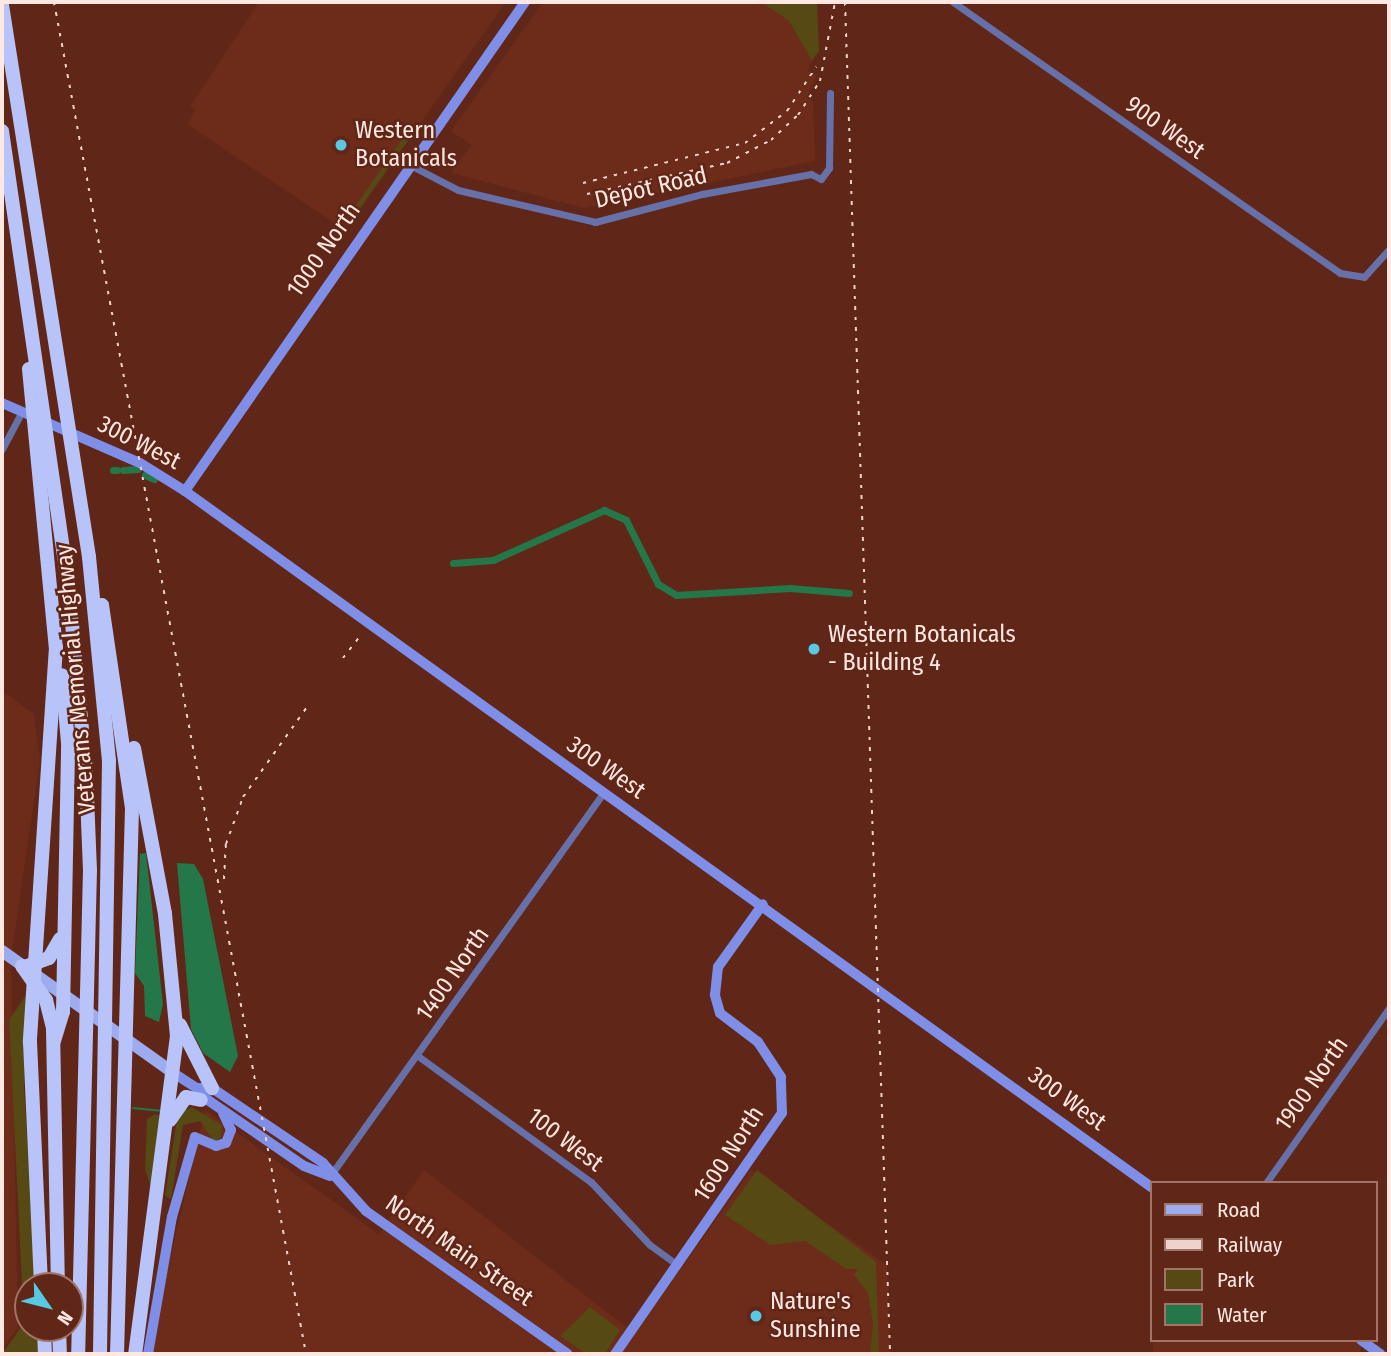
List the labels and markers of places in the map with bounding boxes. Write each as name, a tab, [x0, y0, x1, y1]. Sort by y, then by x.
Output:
place label: Western Botanicals	[355, 117, 457, 173]
marker: Western Botanicals	[333, 137, 349, 153]
place label: Western Botanicals - Building 4	[828, 621, 1016, 677]
marker: Western Botanicals - Building 4	[806, 641, 822, 657]
place label: Nature's Sunshine	[770, 1288, 861, 1344]
marker: Nature's Sunshine	[748, 1308, 764, 1324]

